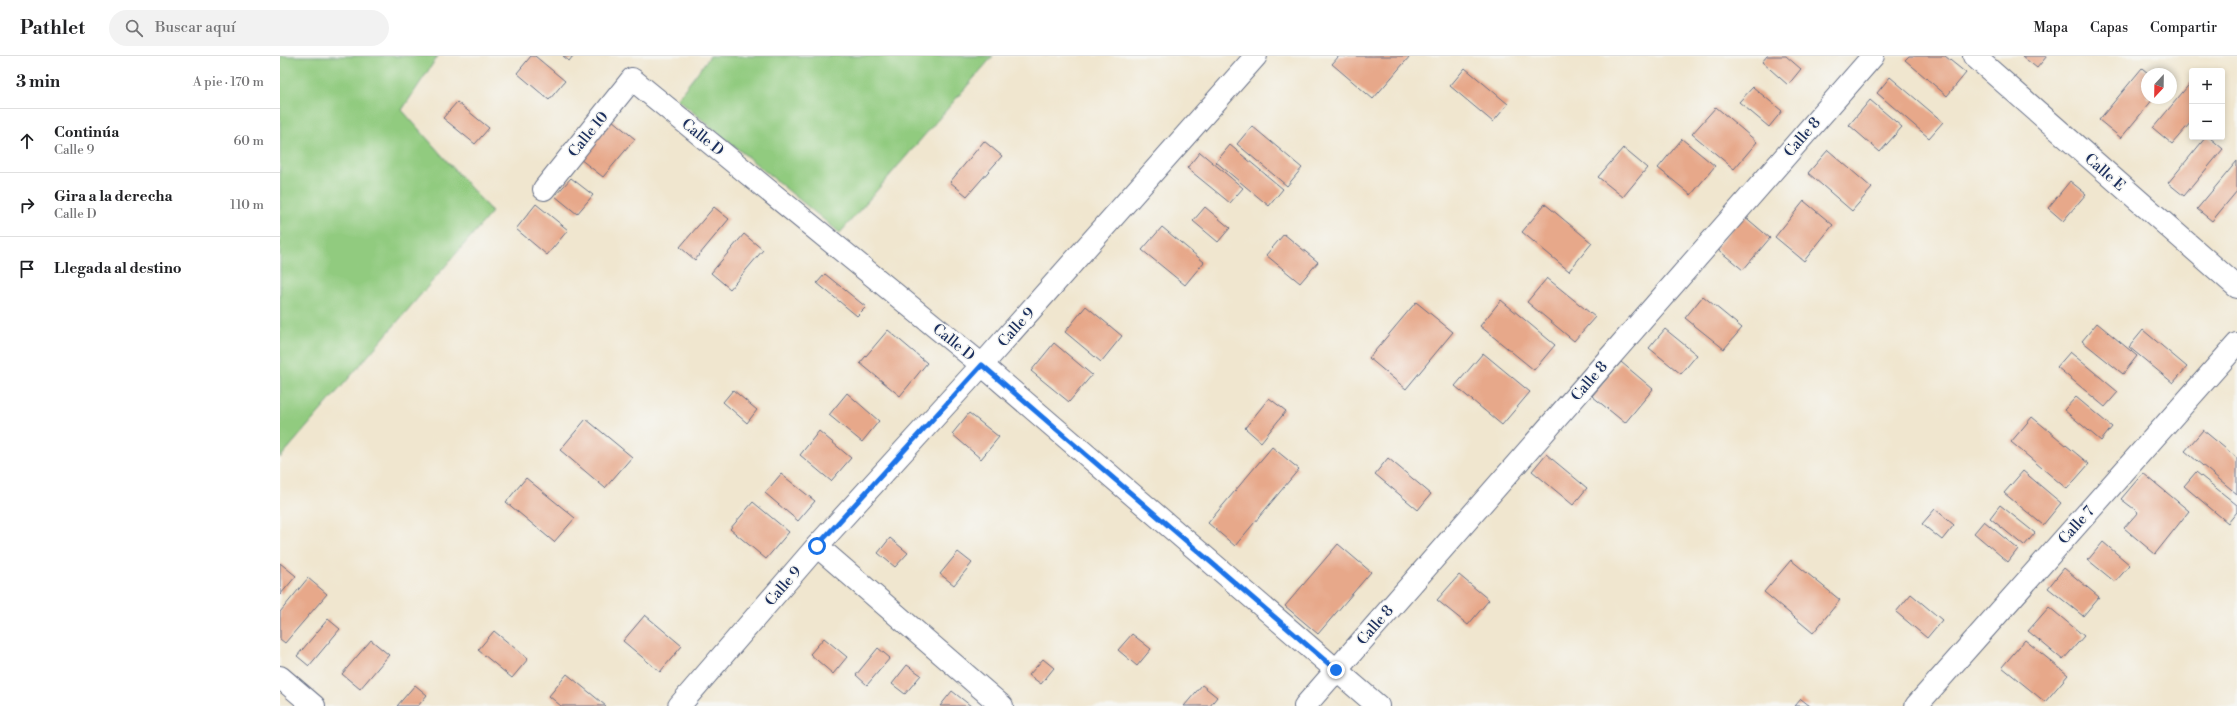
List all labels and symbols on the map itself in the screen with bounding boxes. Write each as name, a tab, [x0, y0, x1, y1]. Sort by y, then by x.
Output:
north arrow	[2141, 68, 2177, 104]
street label: Calle 10	[564, 108, 613, 161]
street label: Calle 8	[1780, 113, 1825, 161]
street label: Calle D	[678, 115, 728, 160]
street label: Calle E	[2080, 150, 2129, 195]
street label: Calle 9	[994, 304, 1039, 351]
street label: Calle D	[929, 320, 979, 365]
street label: Calle 8	[1567, 357, 1612, 405]
street label: Calle 7	[2054, 502, 2099, 548]
route start	[808, 537, 826, 555]
street label: Calle 9	[761, 563, 806, 610]
street label: Calle 8	[1353, 601, 1398, 649]
route end	[1327, 661, 1345, 679]

